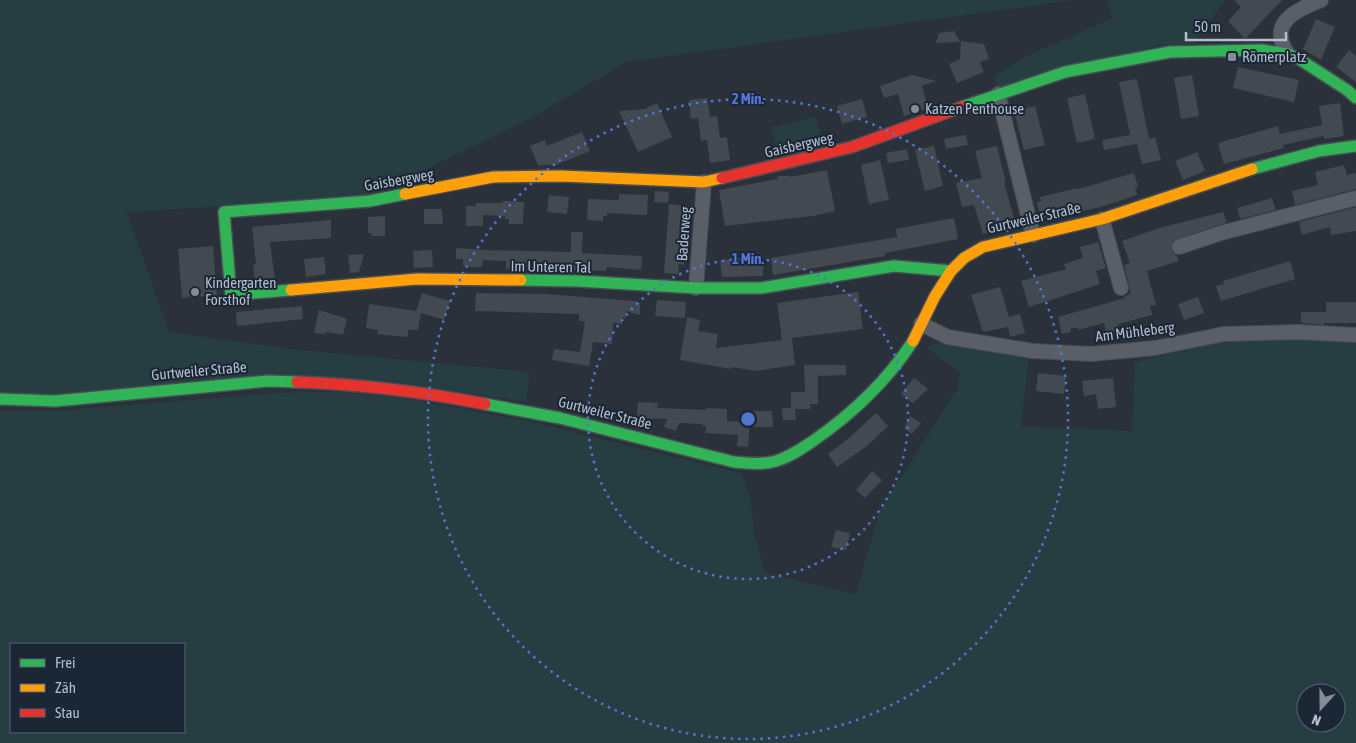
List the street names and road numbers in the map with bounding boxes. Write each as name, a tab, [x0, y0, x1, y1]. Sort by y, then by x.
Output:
street label: Gaisbergweg	[763, 128, 835, 161]
street label: Gaisbergweg	[363, 165, 435, 194]
street label: Gurtweiler Straße	[985, 198, 1083, 237]
street label: Baderweg	[673, 206, 694, 262]
street label: Im Unteren Tal	[510, 257, 592, 276]
street label: Am Mühleberg	[1094, 318, 1176, 345]
street label: Gurtweiler Straße	[151, 358, 247, 383]
street label: Gurtweiler Straße	[557, 393, 654, 432]

